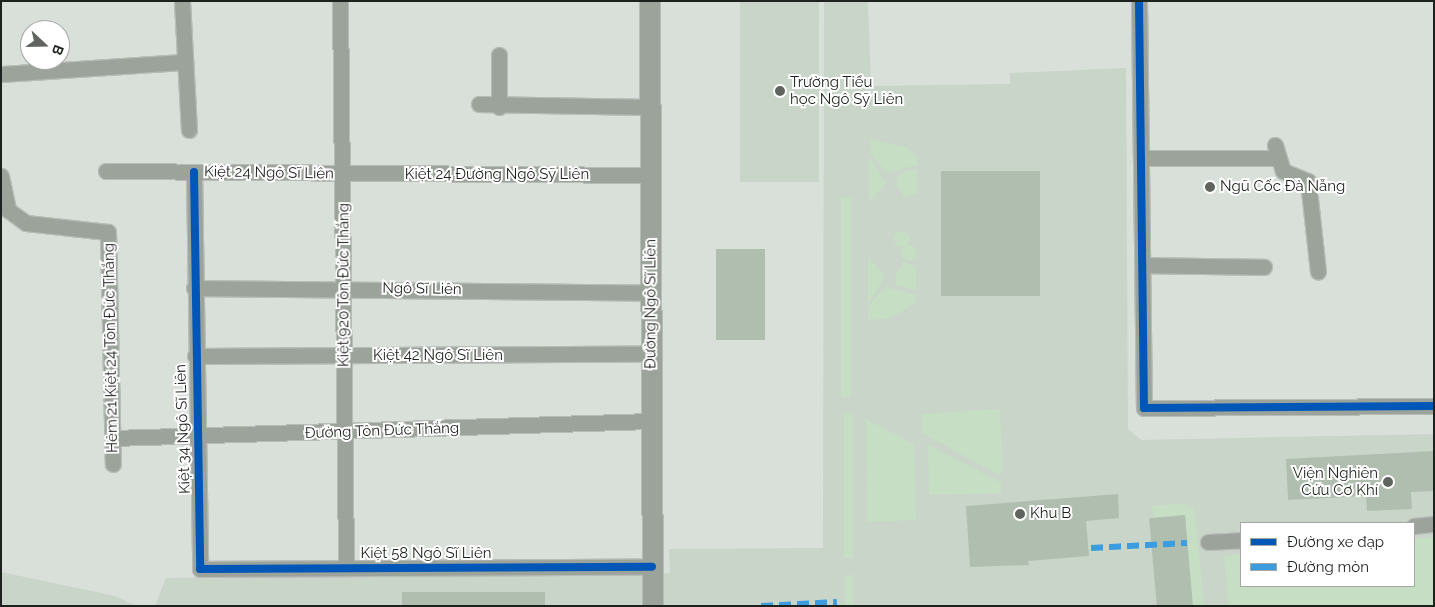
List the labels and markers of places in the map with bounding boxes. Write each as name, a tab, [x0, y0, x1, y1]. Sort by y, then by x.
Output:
place label: Trường Tiểu học Ngô Sỹ Liên	[790, 73, 904, 108]
marker: Trường Tiểu học Ngô Sỹ Liên	[774, 85, 786, 97]
place label: Ngũ Cốc Đà Nẵng	[1220, 178, 1345, 196]
marker: Ngũ Cốc Đà Nẵng	[1204, 181, 1216, 193]
place label: Viện Nghiên Cứu Cơ Khí	[1293, 464, 1378, 499]
marker: Viện Nghiên Cứu Cơ Khí	[1382, 476, 1394, 488]
place label: Khu B	[1030, 505, 1071, 523]
marker: Khu B	[1014, 508, 1026, 520]

